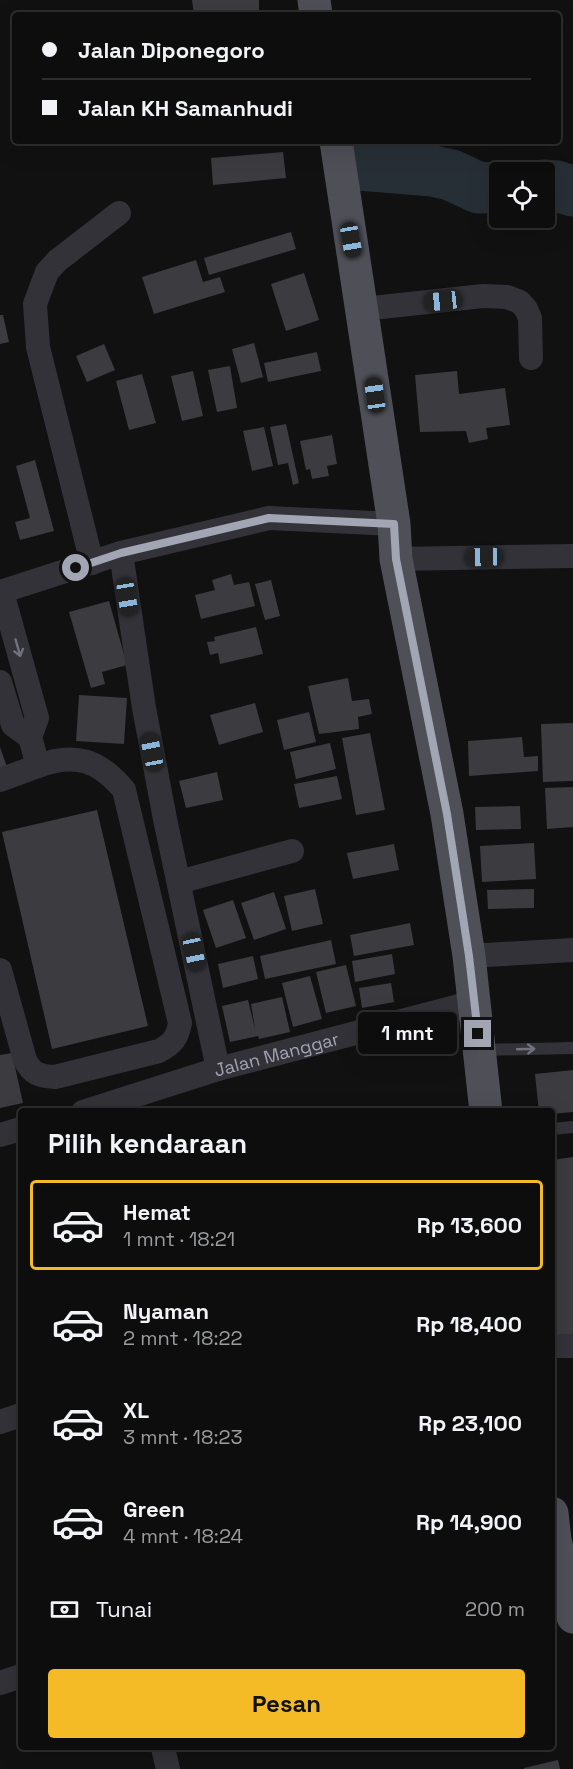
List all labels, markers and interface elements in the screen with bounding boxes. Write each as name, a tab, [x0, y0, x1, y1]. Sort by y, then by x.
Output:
text: Jalan Diponegoro	[78, 36, 265, 64]
text: Jalan KH Samanhudi	[78, 94, 293, 122]
map controls	[489, 162, 555, 228]
button: locate	[489, 162, 555, 228]
car	[339, 221, 363, 259]
car	[424, 290, 462, 312]
car	[364, 376, 386, 414]
car	[466, 548, 502, 566]
route start	[62, 554, 89, 581]
car	[115, 578, 139, 616]
one-way arrow	[12, 638, 24, 657]
car	[140, 733, 164, 771]
car	[181, 933, 207, 971]
callout: 1 mnt	[358, 1013, 457, 1055]
text: 1 mnt	[381, 1020, 434, 1046]
route end	[464, 1020, 491, 1047]
street label: Jalan Manggar	[211, 1026, 342, 1081]
one-way arrow	[516, 1043, 536, 1055]
text: Pilih kendaraan	[48, 1126, 247, 1161]
icon: car	[51, 1198, 105, 1252]
text: Hemat	[123, 1198, 191, 1226]
text: Rp 13,600	[417, 1211, 522, 1239]
text: 1 mnt · 18:21	[123, 1226, 235, 1252]
icon: car	[51, 1297, 105, 1351]
text: Nyaman	[123, 1297, 209, 1325]
text: Rp 18,400	[416, 1310, 522, 1338]
text: 2 mnt · 18:22	[123, 1325, 243, 1351]
icon: car	[51, 1396, 105, 1450]
text: XL	[123, 1396, 149, 1424]
text: Rp 23,100	[418, 1409, 522, 1437]
text: 3 mnt · 18:23	[123, 1424, 243, 1450]
icon: car	[51, 1495, 105, 1549]
text: Green	[123, 1495, 185, 1523]
text: Rp 14,900	[416, 1508, 522, 1536]
text: 4 mnt · 18:24	[123, 1523, 243, 1549]
icon: cash	[48, 1593, 81, 1626]
text: Tunai	[96, 1595, 152, 1623]
text: 200 m	[465, 1596, 525, 1622]
button: Pesan	[48, 1669, 525, 1738]

